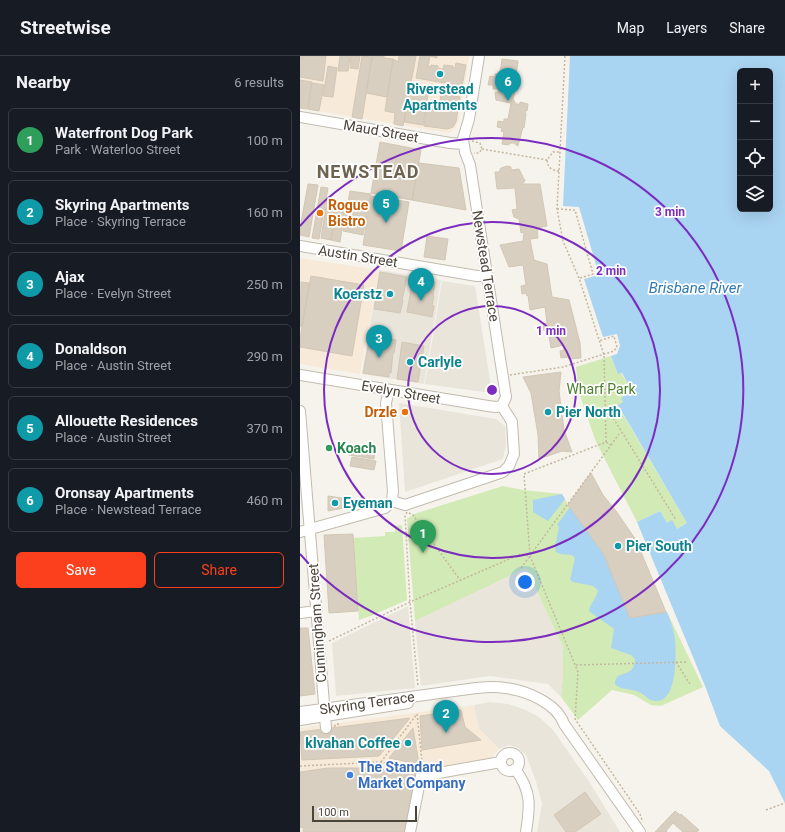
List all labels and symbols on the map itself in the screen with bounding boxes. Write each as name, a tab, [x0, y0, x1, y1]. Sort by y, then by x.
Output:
pin: 6	[495, 68, 521, 101]
marker: Riverstead Apartments	[435, 69, 445, 79]
place label: Riverstead Apartments	[403, 81, 477, 113]
street label: Maud Street	[342, 117, 420, 146]
district label: NEWSTEAD	[317, 161, 419, 182]
pin: 5	[373, 190, 399, 223]
place label: Rogue Bistro	[328, 197, 369, 229]
text: 3 min	[655, 205, 685, 219]
marker: Rogue Bistro	[315, 208, 325, 218]
street label: Newstead Terrace	[469, 209, 503, 323]
street label: Austin Street	[317, 242, 399, 270]
text: 2 min	[596, 264, 626, 278]
pin: 4	[408, 268, 434, 301]
water label: Brisbane River	[649, 279, 742, 297]
place label: Koerstz	[334, 286, 382, 302]
marker: Koerstz	[385, 289, 395, 299]
text: 1 min	[536, 324, 566, 338]
pin: 3	[366, 325, 392, 358]
place label: Carlyle	[418, 354, 462, 370]
marker: Carlyle	[405, 357, 415, 367]
street label: Evelyn Street	[360, 377, 442, 407]
park label: Wharf Park	[566, 381, 636, 397]
centre of rings	[485, 383, 499, 397]
place label: Drzle	[364, 404, 397, 420]
place label: Pier North	[556, 404, 621, 420]
marker: Drzle	[400, 407, 410, 417]
marker: Pier North	[543, 407, 553, 417]
place label: Koach	[337, 440, 376, 456]
marker: Koach	[324, 443, 334, 453]
place label: Eyeman	[343, 495, 393, 511]
marker: Eyeman	[330, 498, 340, 508]
pin: 1	[410, 520, 436, 553]
place label: Pier South	[626, 538, 692, 554]
marker: Pier South	[613, 541, 623, 551]
street label: Cunningham Street	[305, 563, 329, 683]
your location	[515, 572, 535, 592]
street label: Skyring Terrace	[319, 688, 415, 718]
pin: 2	[433, 700, 459, 733]
place label: kIvahan Coffee	[305, 735, 400, 751]
marker: kIvahan Coffee	[403, 738, 413, 748]
place label: The Standard Market Company	[358, 759, 466, 791]
marker: The Standard Market Company	[345, 770, 355, 780]
scale bar	[312, 804, 417, 823]

